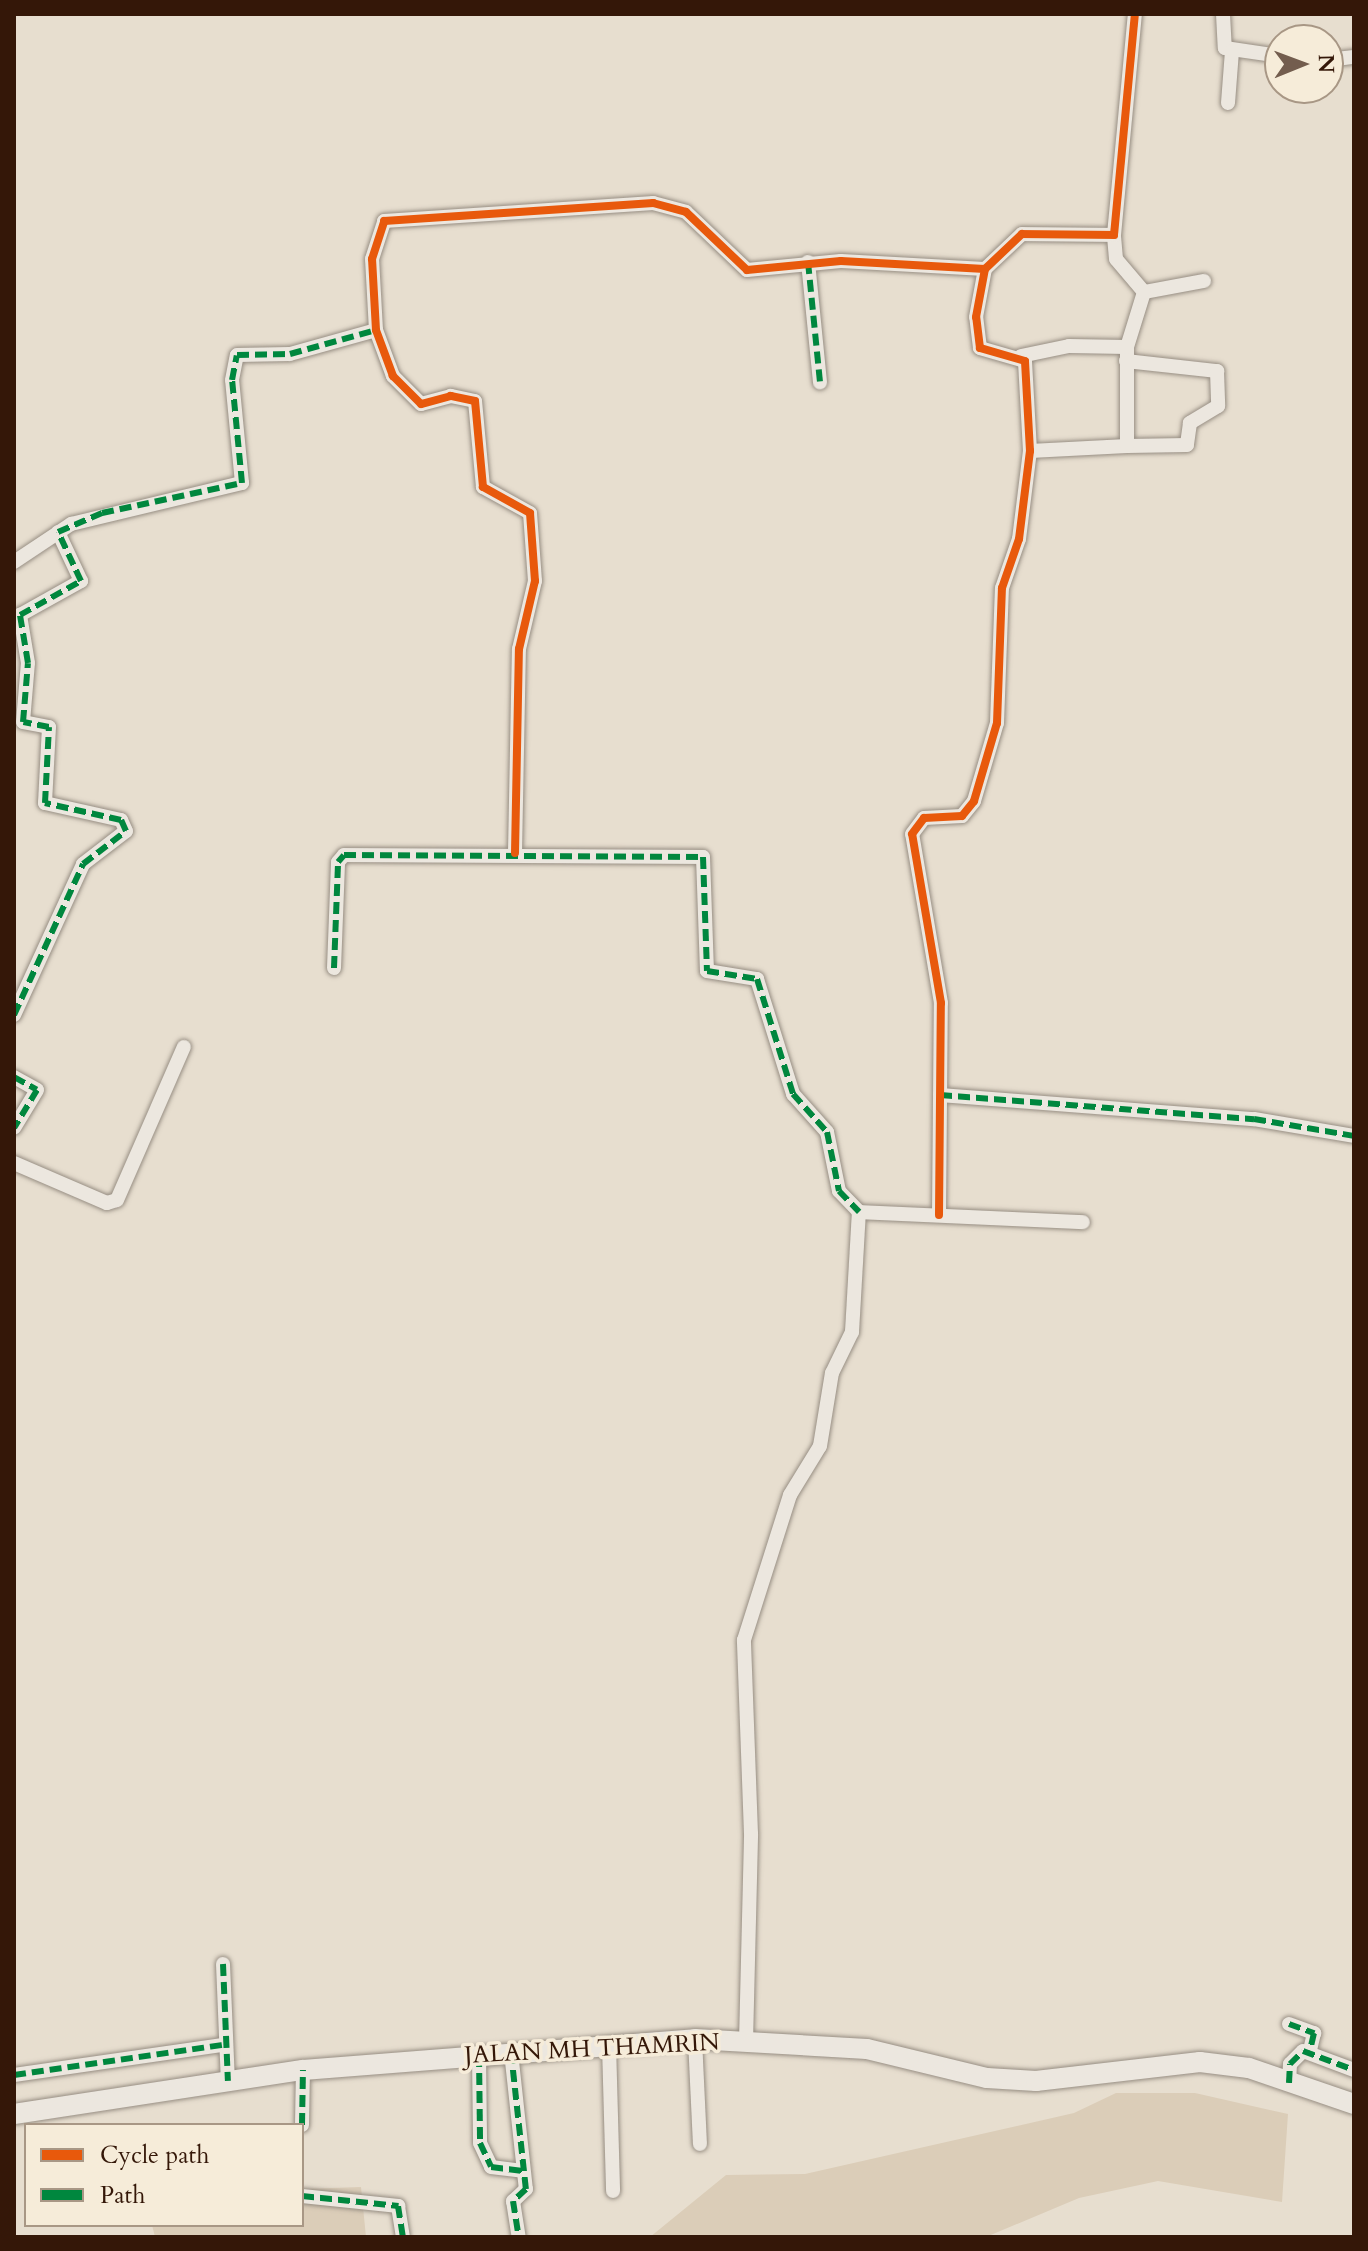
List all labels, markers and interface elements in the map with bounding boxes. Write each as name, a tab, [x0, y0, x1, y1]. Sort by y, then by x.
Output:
north arrow	[1264, 24, 1344, 104]
text: N	[1311, 54, 1341, 73]
street label: JALAN MH THAMRIN	[464, 2028, 720, 2070]
legend	[24, 2123, 304, 2227]
text: Cycle path	[100, 2139, 209, 2172]
text: Path	[100, 2179, 145, 2212]

